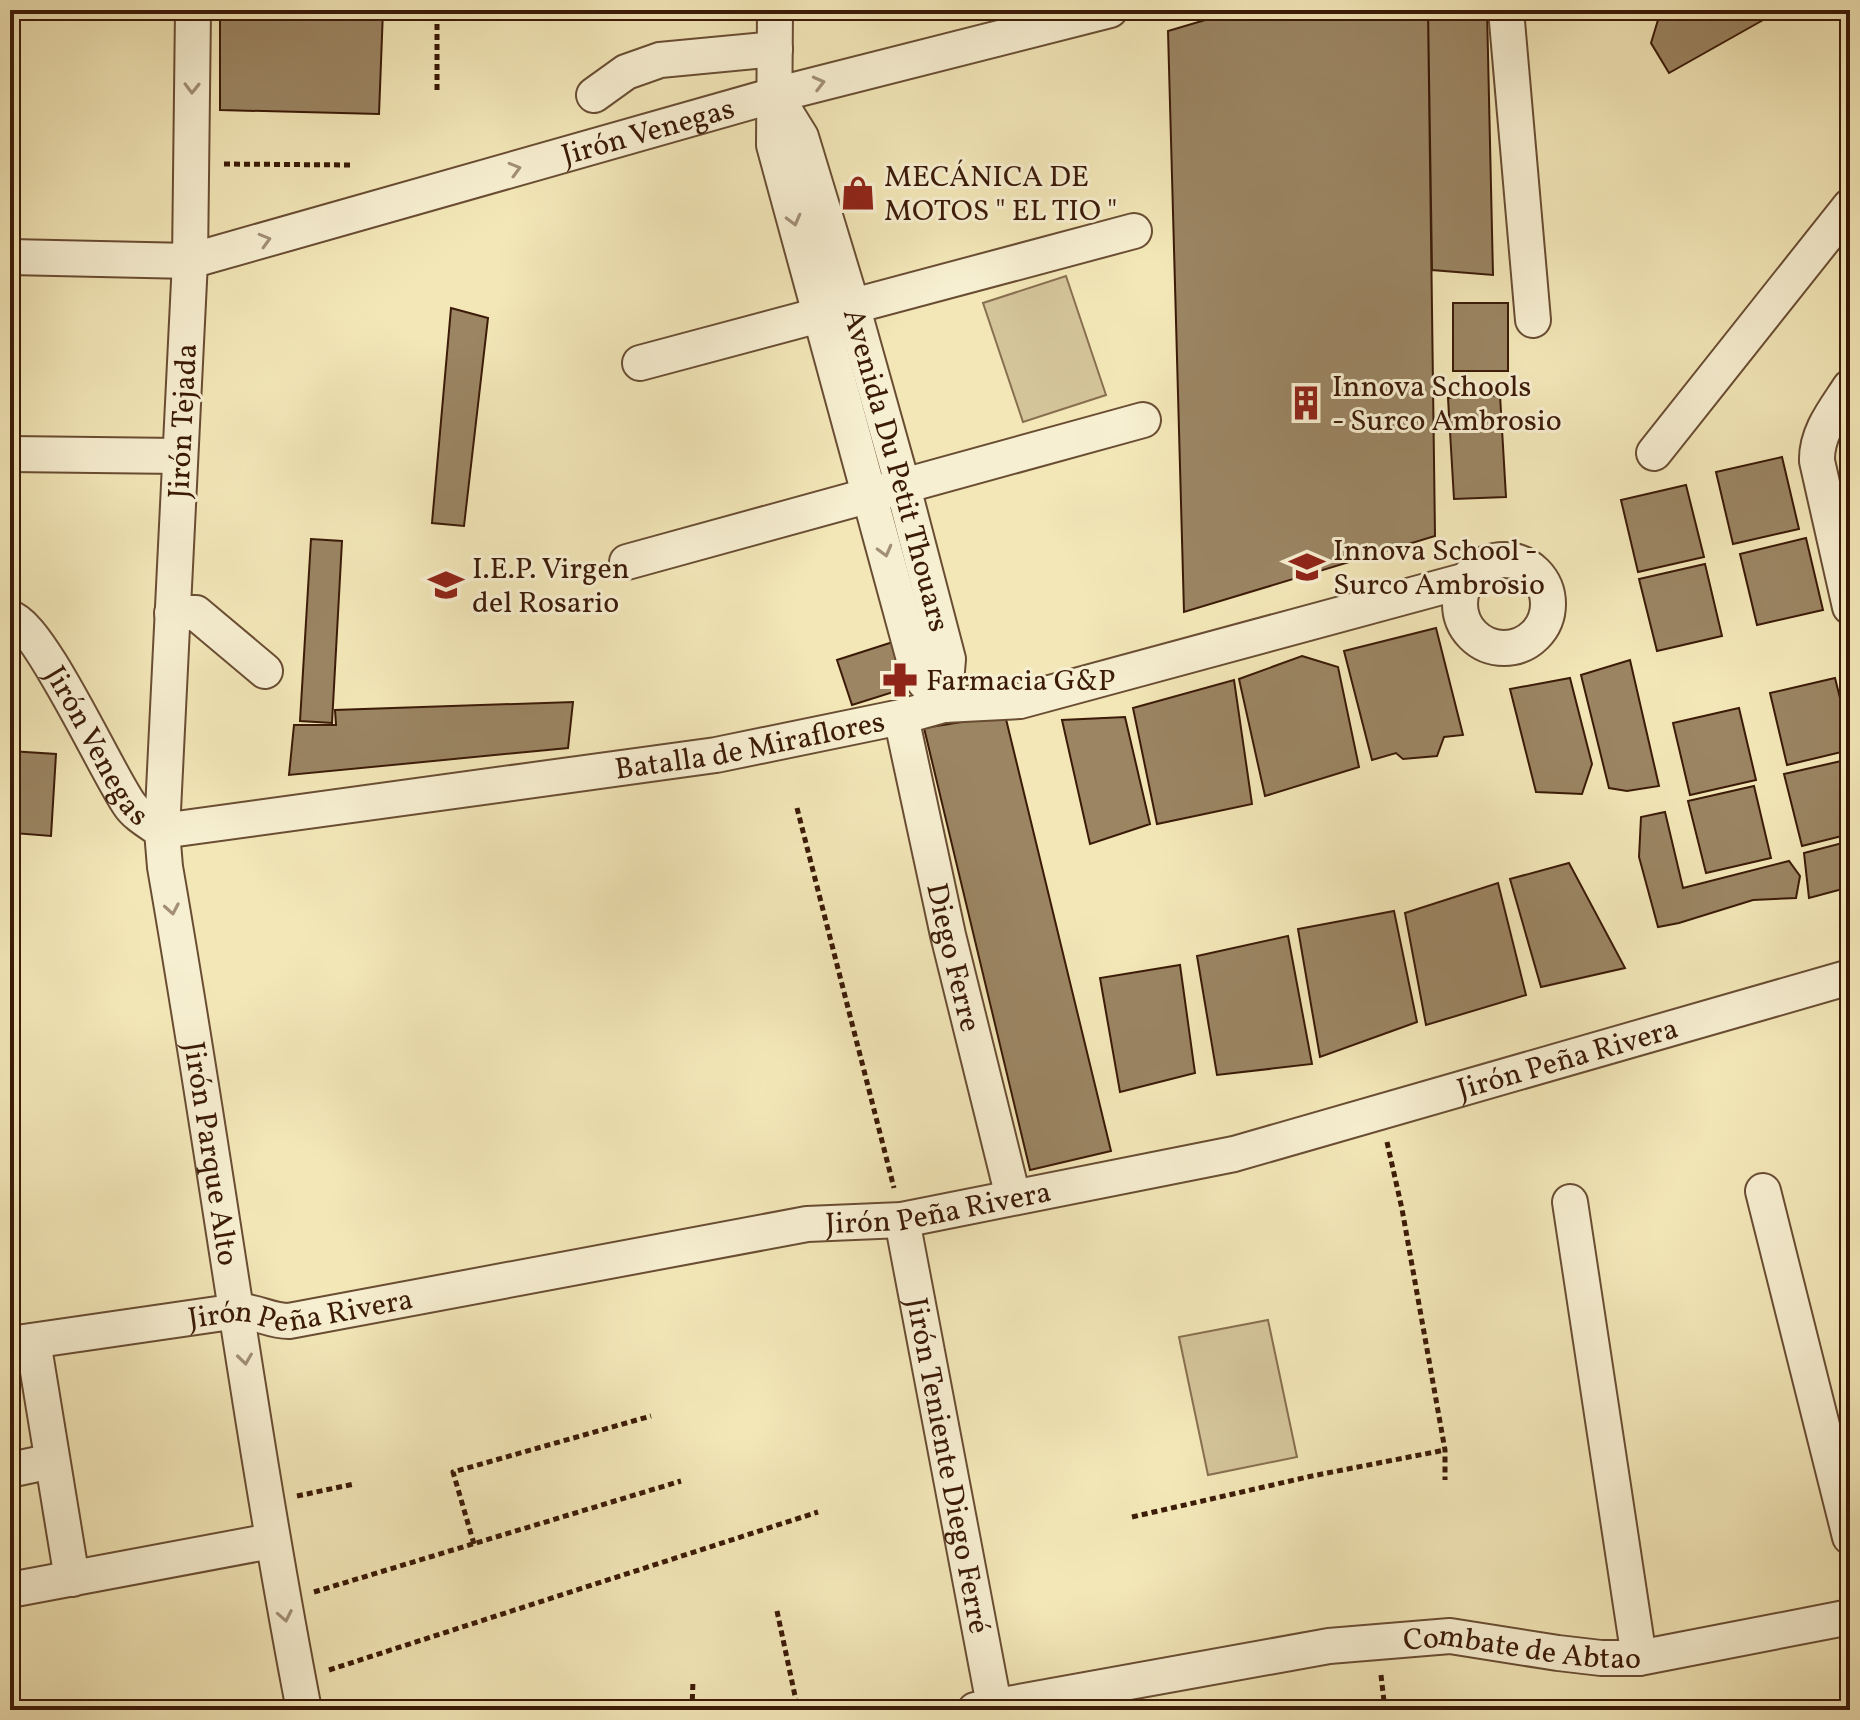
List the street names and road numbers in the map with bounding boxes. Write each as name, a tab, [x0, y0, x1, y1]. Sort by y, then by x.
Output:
street label: Jirón Venegas	[557, 89, 740, 177]
street label: Avenida Du Petit Thouars	[831, 304, 959, 637]
street label: Jirón Tejada	[159, 342, 209, 500]
street label: Jirón Venegas	[33, 658, 157, 837]
street label: Batalla de Miraflores	[612, 702, 889, 792]
street label: Diego Ferre	[914, 879, 990, 1036]
street label: Jirón Peña Rivera	[1452, 1008, 1683, 1112]
street label: Jirón Parque Alto	[171, 1039, 248, 1269]
street label: Jirón Peña Rivera	[825, 1172, 1055, 1246]
street label: Jirón Peña Rivera	[185, 1279, 417, 1344]
street label: Jirón Teniente Diego Ferré	[894, 1294, 999, 1638]
street label: Combate de Abtao	[1402, 1615, 1641, 1681]

